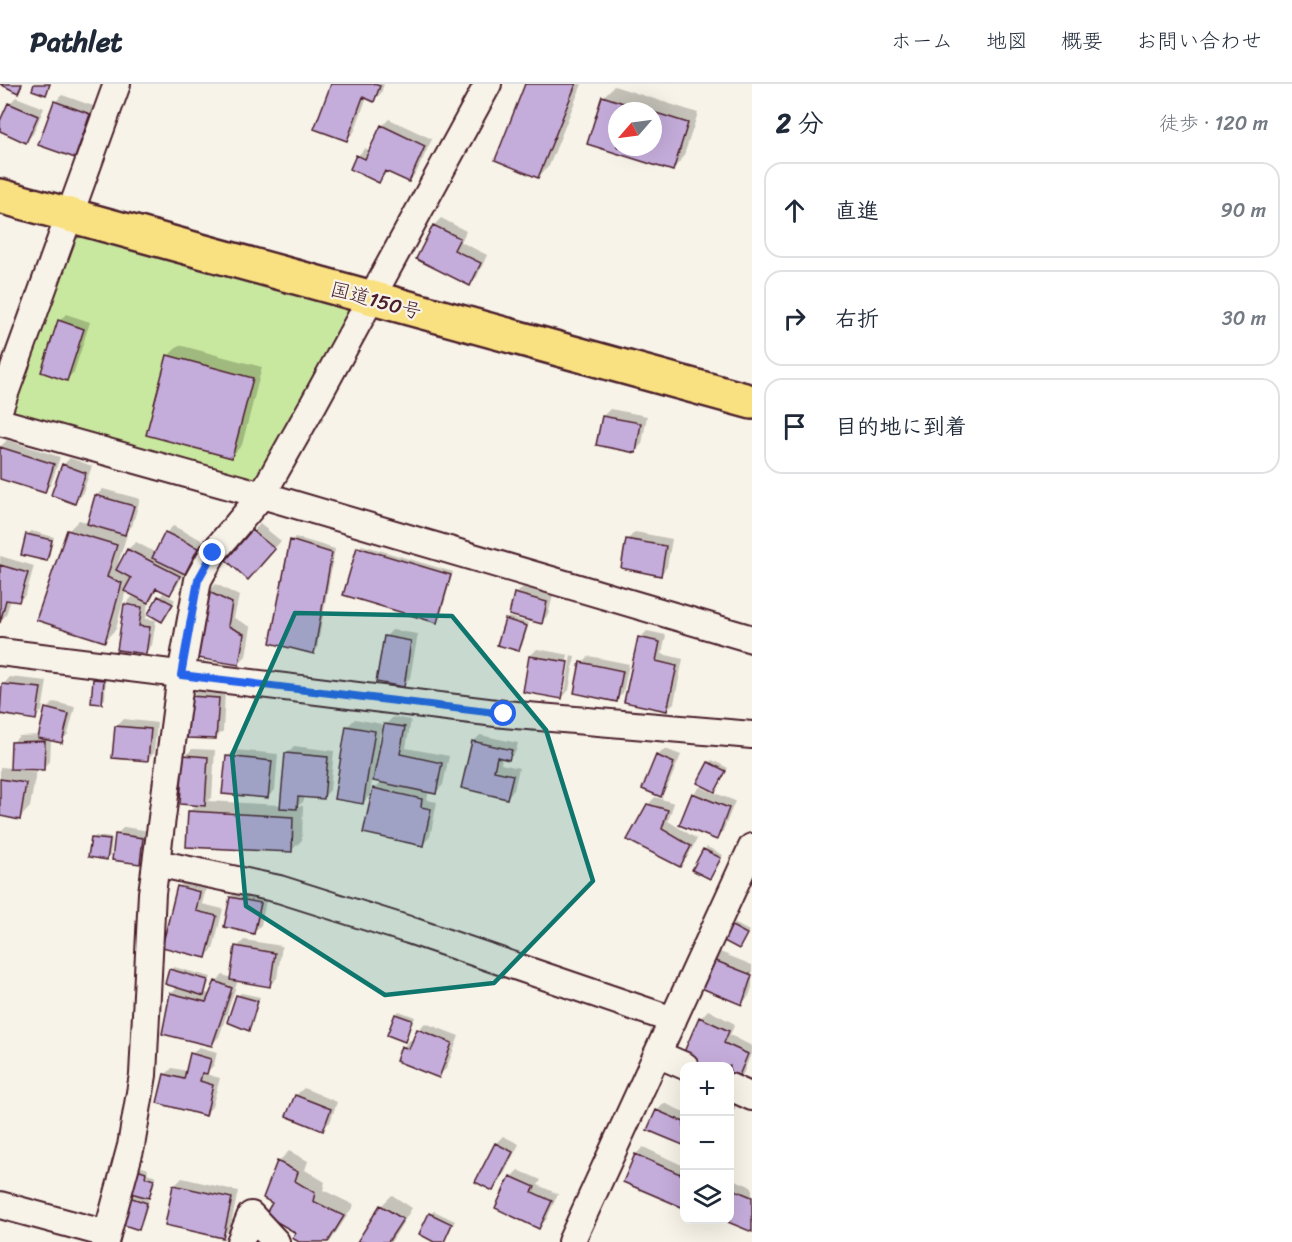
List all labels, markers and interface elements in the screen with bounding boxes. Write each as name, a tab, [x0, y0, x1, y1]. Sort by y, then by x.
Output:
text: Pathlet	[30, 17, 123, 66]
text: ホーム	[891, 22, 953, 60]
text: 地図	[986, 22, 1028, 60]
text: 概要	[1061, 22, 1103, 60]
text: お問い合わせ	[1136, 22, 1262, 60]
text: 2 分	[776, 100, 824, 146]
north arrow	[608, 102, 662, 156]
text: 徒歩 · 120 m	[1159, 106, 1268, 141]
text: 直進	[835, 191, 879, 230]
text: 90 m	[1221, 193, 1266, 228]
icon: ahead	[778, 194, 811, 227]
street label: 国道150号	[326, 271, 426, 329]
text: 右折	[835, 299, 879, 338]
text: 30 m	[1222, 301, 1266, 336]
icon: right	[778, 302, 811, 335]
text: 目的地に到着	[835, 407, 967, 446]
icon: arrive	[778, 410, 811, 443]
route end	[199, 539, 225, 565]
route start	[490, 700, 516, 726]
map controls	[680, 1062, 734, 1224]
button: +	[680, 1062, 734, 1116]
button: −	[680, 1116, 734, 1170]
button: layers	[680, 1170, 734, 1224]

